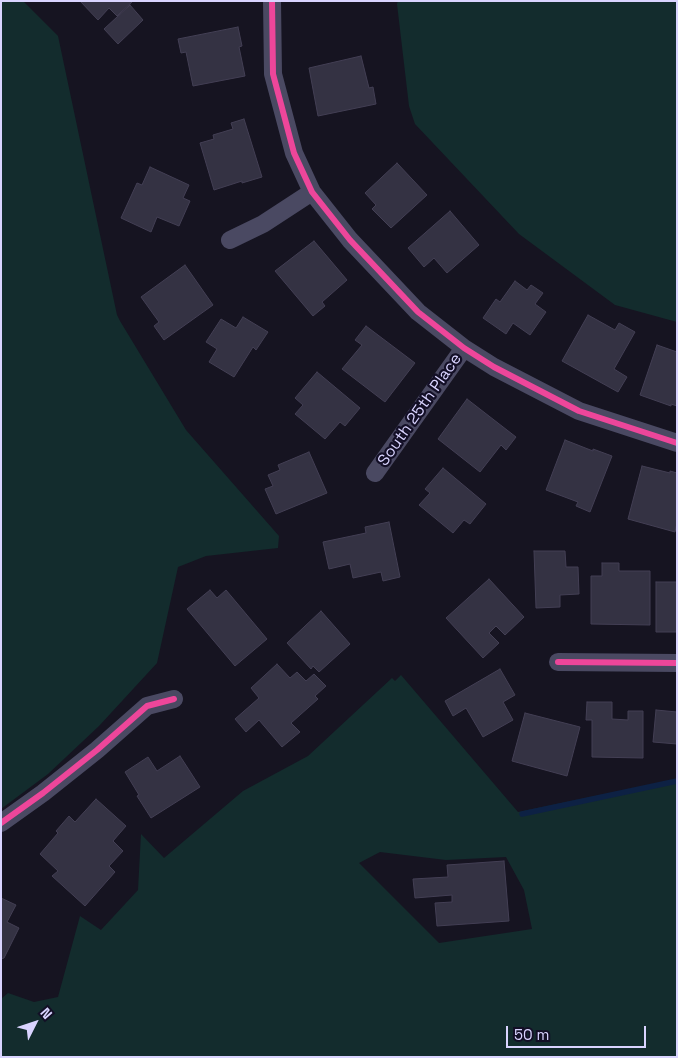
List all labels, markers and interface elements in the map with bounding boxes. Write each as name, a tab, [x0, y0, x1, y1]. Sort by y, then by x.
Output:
street label: South 25th Place	[374, 350, 466, 470]
north arrow	[10, 998, 60, 1048]
text: N	[36, 1004, 56, 1023]
scale bar	[508, 1016, 648, 1048]
text: 50 m	[514, 1025, 549, 1044]

